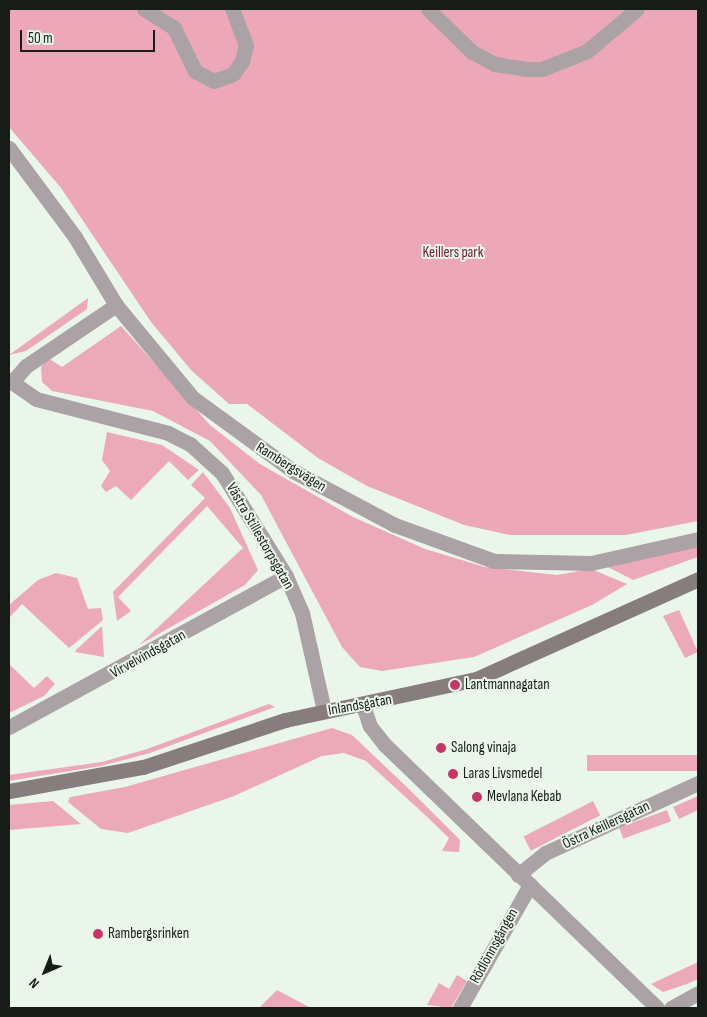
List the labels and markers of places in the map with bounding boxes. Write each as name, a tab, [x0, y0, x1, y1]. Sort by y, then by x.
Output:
place label: Lantmannagatan	[465, 676, 550, 694]
marker: Lantmannagatan	[449, 679, 461, 691]
place label: Salong vinaja	[451, 739, 516, 757]
marker: Salong vinaja	[435, 742, 447, 754]
place label: Laras Livsmedel	[463, 765, 542, 783]
marker: Laras Livsmedel	[447, 768, 459, 780]
place label: Mevlana Kebab	[487, 788, 562, 806]
marker: Mevlana Kebab	[471, 791, 483, 803]
place label: Rambergsrinken	[108, 925, 189, 943]
marker: Rambergsrinken	[92, 928, 104, 940]

